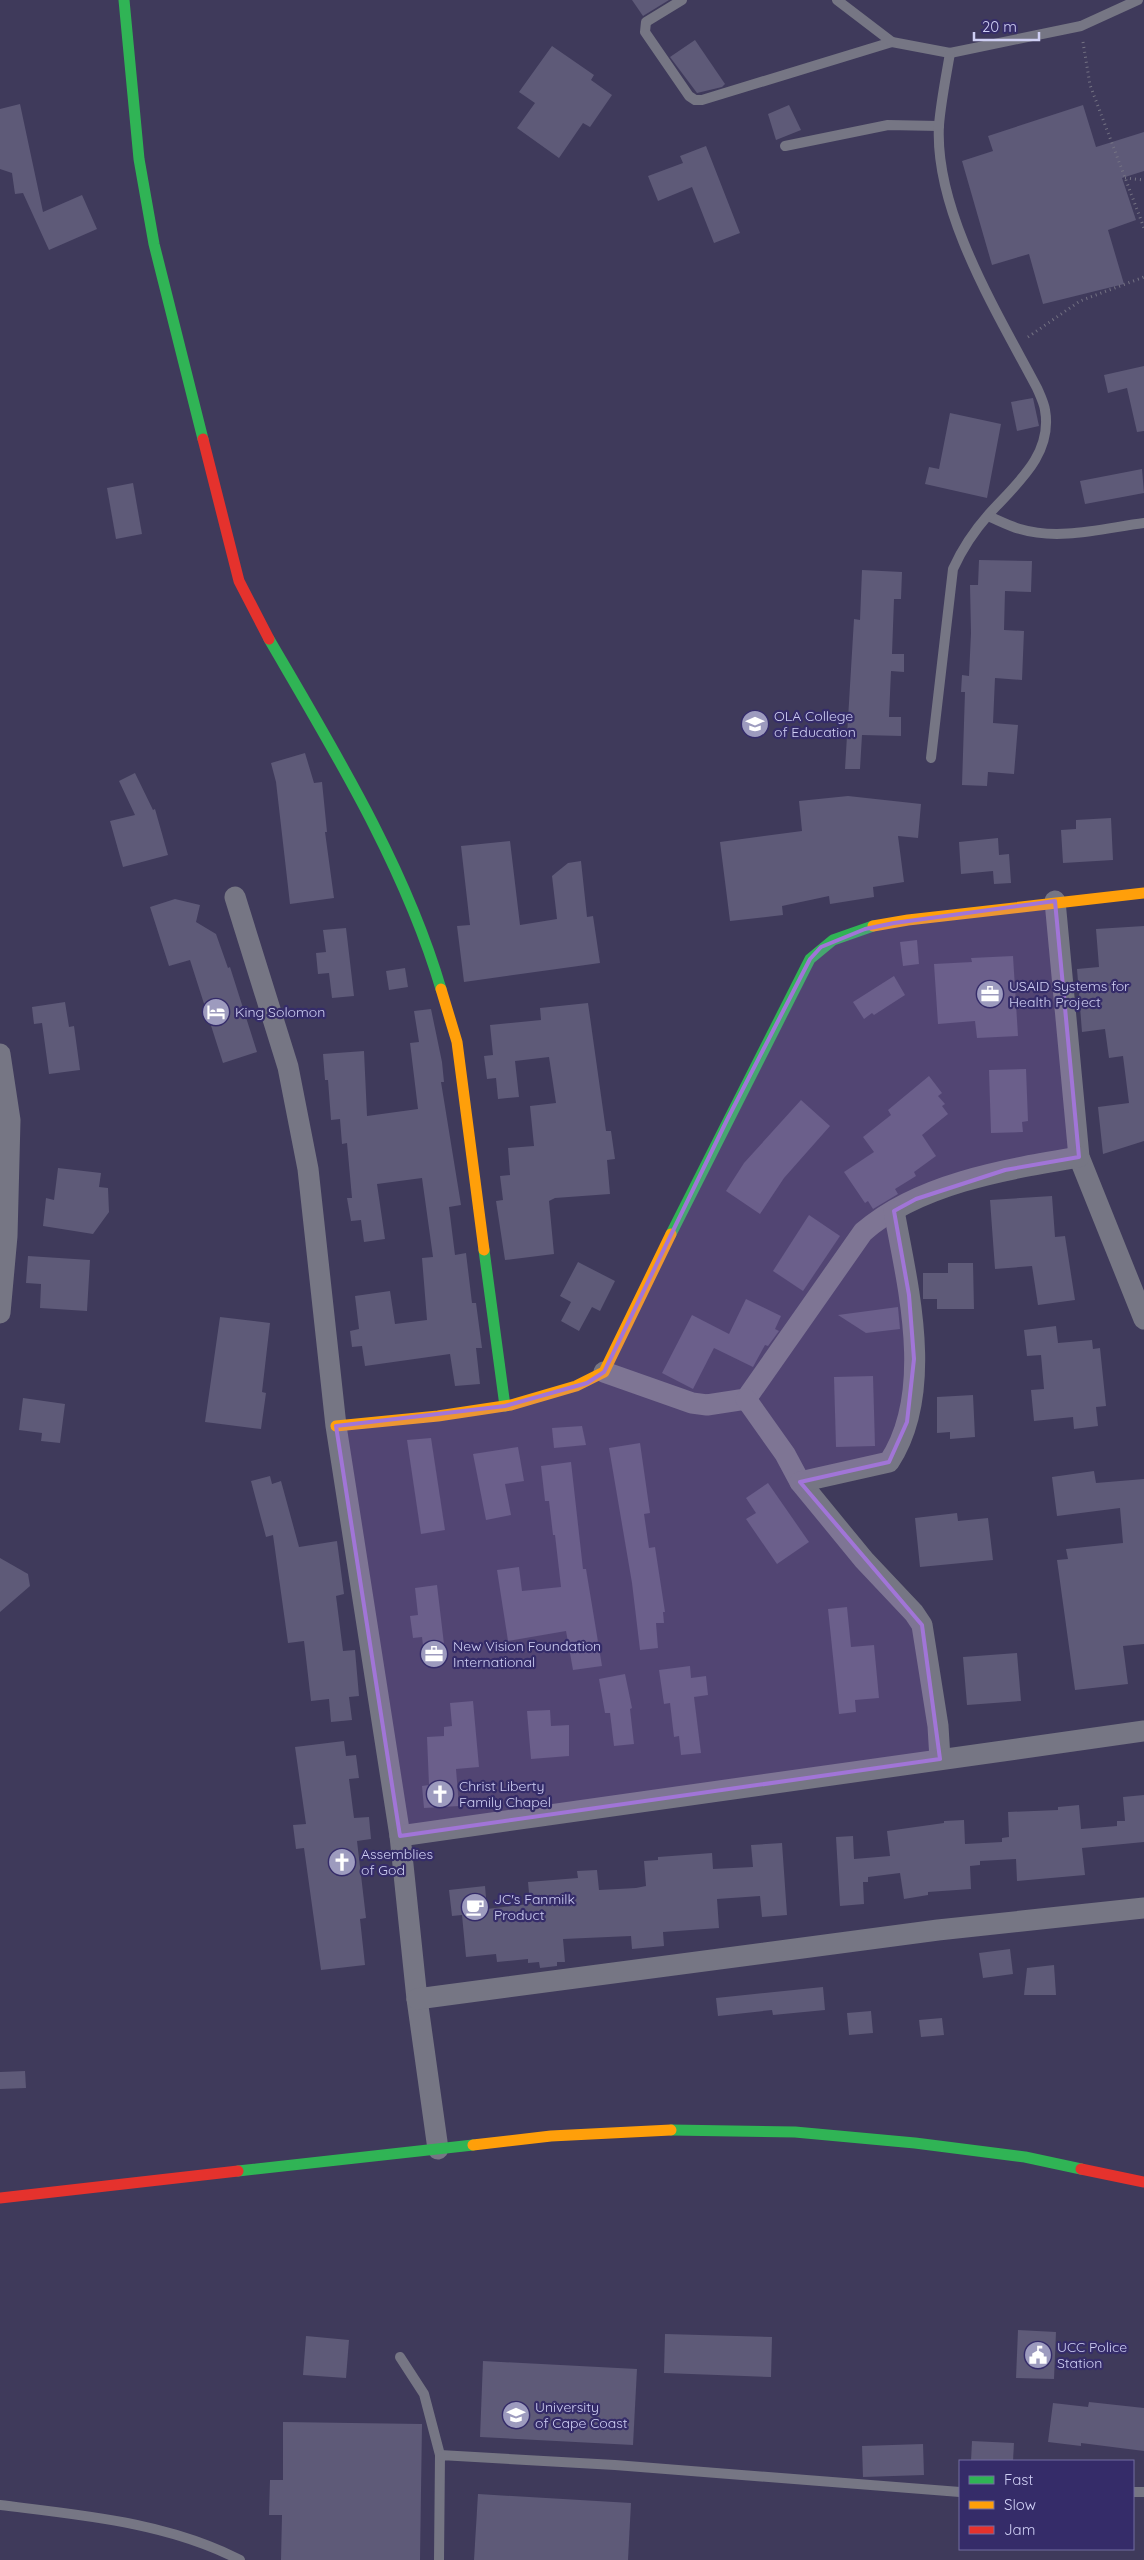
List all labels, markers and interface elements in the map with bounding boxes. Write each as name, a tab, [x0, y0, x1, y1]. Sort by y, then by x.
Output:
scale bar	[974, 10, 1039, 42]
text: 20 m	[982, 17, 1017, 36]
place label: OLA College of Education	[774, 707, 856, 741]
school or university icon: OLA College of Education	[740, 709, 770, 739]
place label: USAID Systems for Health Project	[1009, 977, 1130, 1011]
office icon: USAID Systems for Health Project	[975, 979, 1005, 1009]
hotel icon: King Solomon	[201, 997, 231, 1027]
place label: King Solomon	[235, 1003, 325, 1021]
place label: New Vision Foundation International	[453, 1637, 601, 1671]
office icon: New Vision Foundation International	[419, 1639, 449, 1669]
place label: Christ Liberty Family Chapel	[459, 1777, 551, 1811]
church icon: Christ Liberty Family Chapel	[425, 1779, 455, 1809]
place label: Assemblies of God	[361, 1845, 433, 1879]
church icon: Assemblies of God	[327, 1847, 357, 1877]
place label: JC's Fanmilk Product	[494, 1890, 575, 1924]
cafe icon: JC's Fanmilk Product	[460, 1892, 490, 1922]
place label: UCC Police Station	[1057, 2338, 1127, 2372]
public building icon: UCC Police Station	[1023, 2340, 1053, 2370]
place label: University of Cape Coast	[535, 2398, 628, 2432]
school or university icon: University of Cape Coast	[501, 2400, 531, 2430]
legend	[959, 2460, 1134, 2550]
text: Fast	[1004, 2470, 1033, 2489]
text: Slow	[1004, 2495, 1036, 2514]
text: Jam	[1004, 2520, 1035, 2539]

